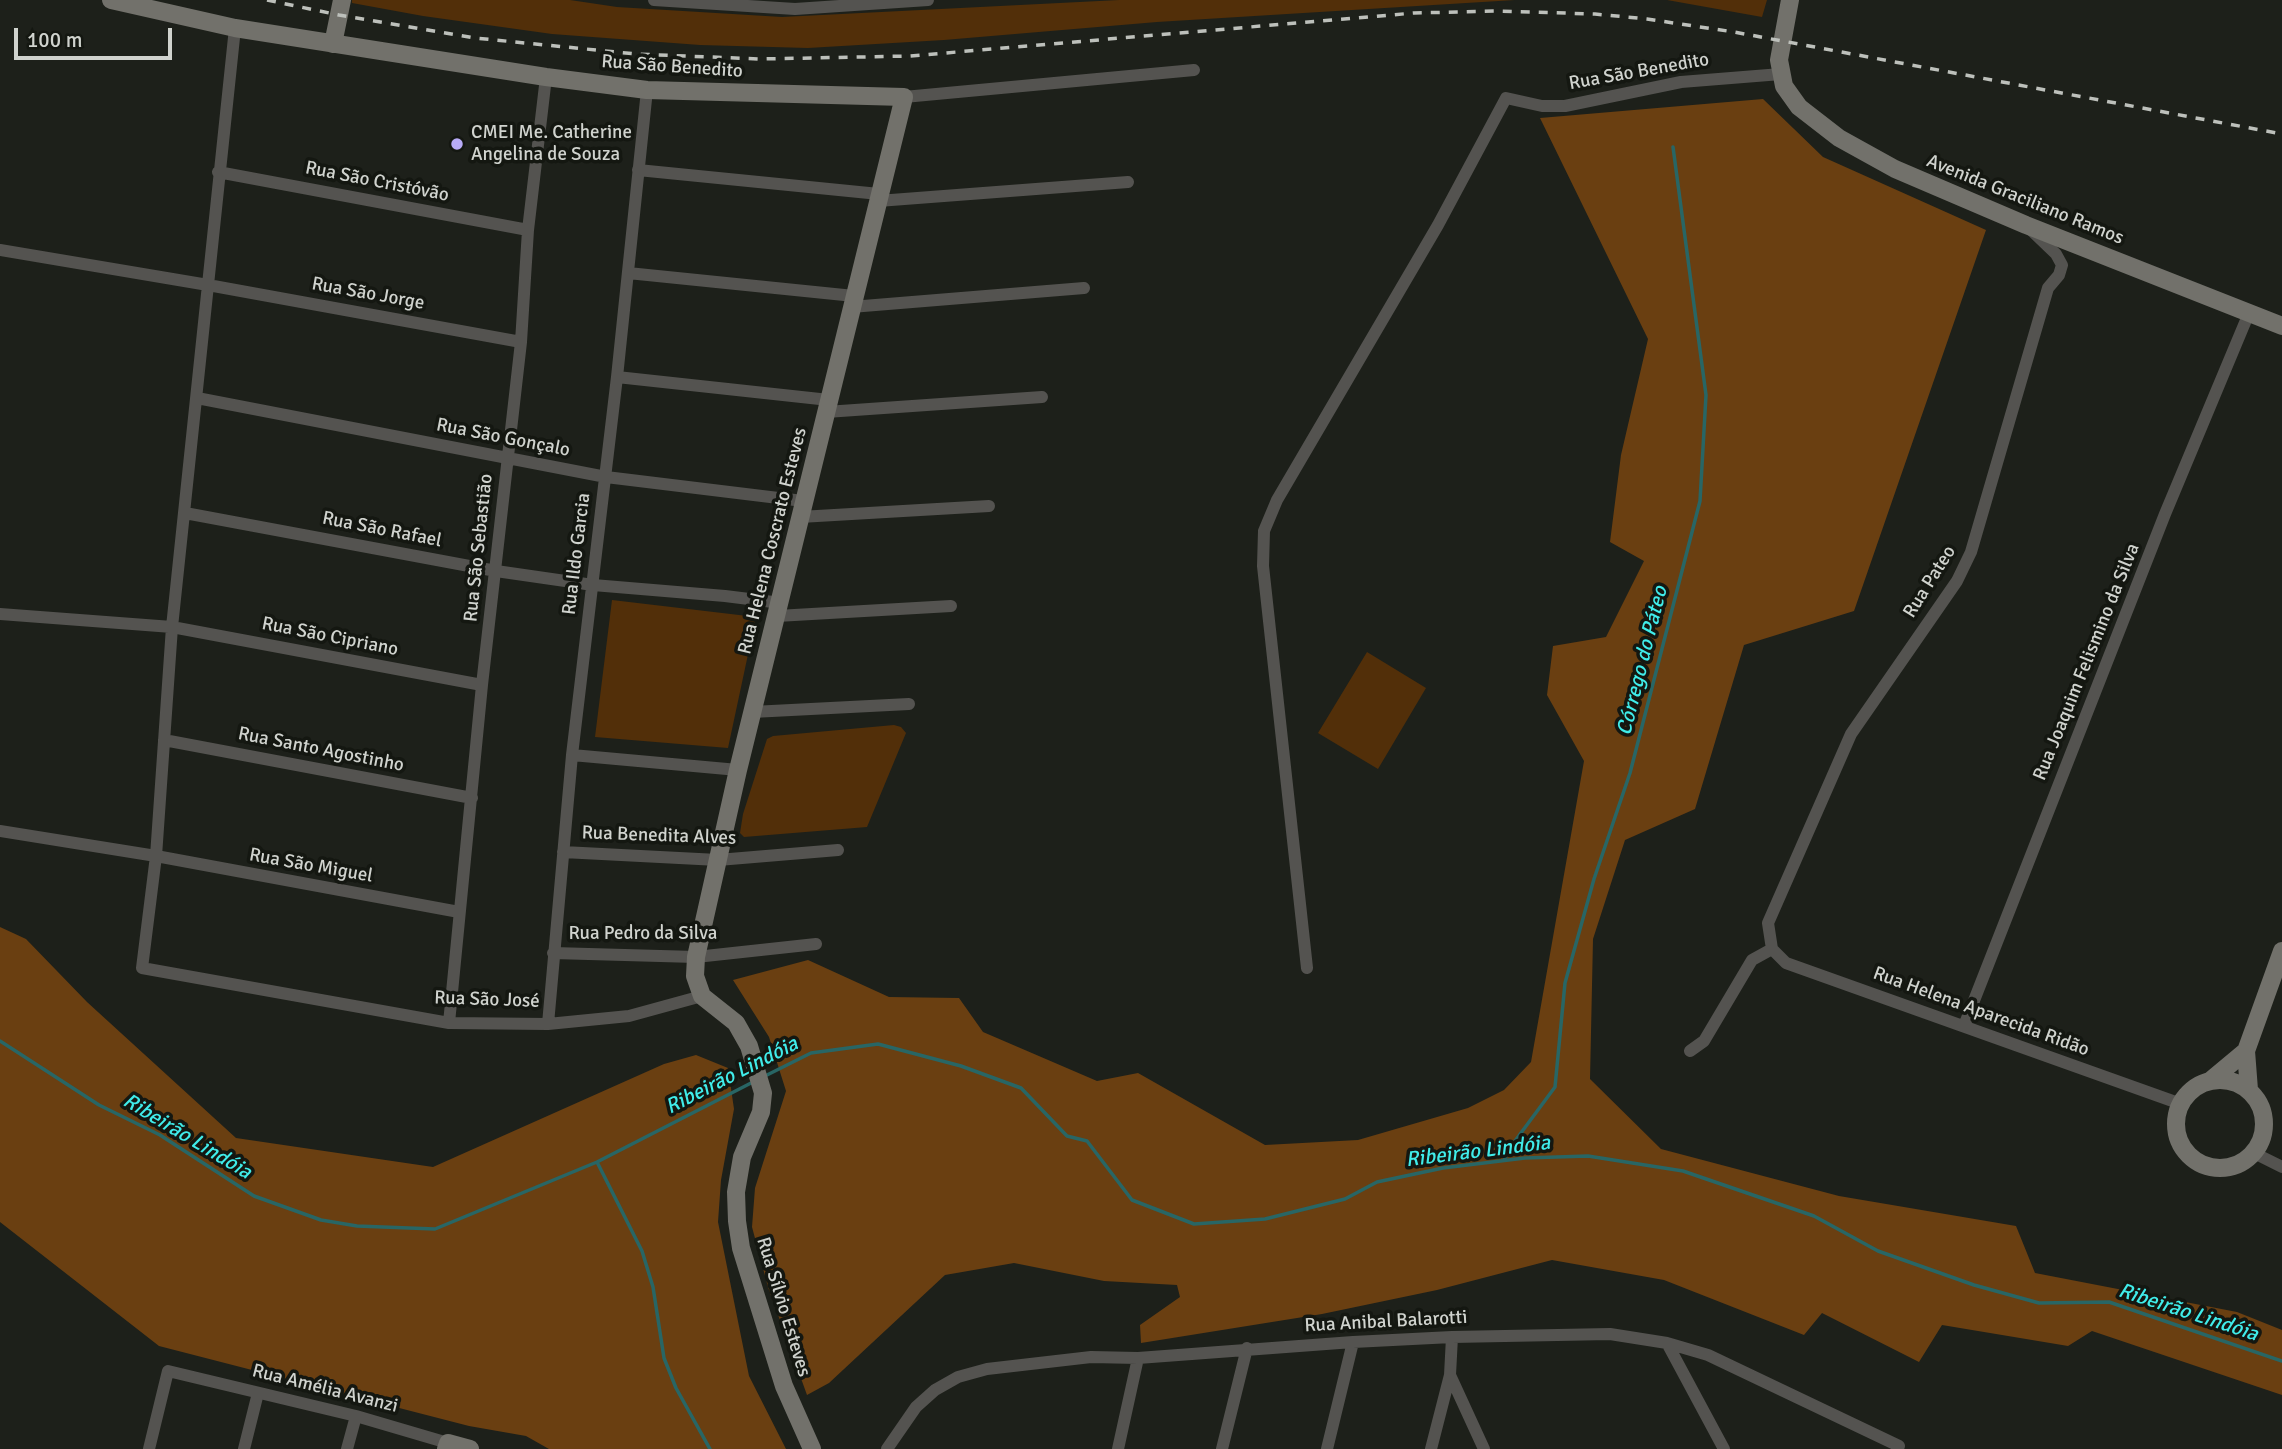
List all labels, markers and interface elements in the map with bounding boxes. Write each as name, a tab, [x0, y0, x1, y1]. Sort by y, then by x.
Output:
scale bar	[18, 14, 175, 58]
text: 100 m	[27, 27, 82, 53]
street label: Rua São Benedito	[1567, 48, 1711, 96]
street label: Rua São Benedito	[601, 51, 743, 83]
place label: CMEI Me. Catherine Angelina de Souza	[471, 122, 632, 166]
marker: CMEI Me. Catherine Angelina de Souza	[449, 136, 465, 152]
street label: Avenida Graciliano Ramos	[1923, 150, 2127, 250]
street label: Rua São Cristóvão	[303, 157, 451, 207]
street label: Rua São Jorge	[310, 273, 426, 315]
street label: Rua São Gonçalo	[434, 414, 572, 462]
street label: Rua Helena Coscrato Esteves	[734, 425, 812, 657]
street label: Rua São Sebastião	[460, 473, 498, 623]
street label: Rua Ildo Garcia	[558, 492, 596, 616]
street label: Rua São Rafael	[320, 507, 444, 553]
street label: Rua Joaquim Felismino da Silva	[2029, 540, 2145, 784]
street label: Rua Pateo	[1899, 542, 1961, 622]
water label: Córrego do Páteo	[1612, 584, 1674, 738]
street label: Rua São Cipriano	[260, 613, 400, 661]
street label: Rua Santo Agostinho	[236, 723, 406, 777]
street label: Rua Benedita Alves	[581, 822, 737, 850]
street label: Rua São Miguel	[247, 844, 375, 888]
street label: Rua Pedro da Silva	[569, 923, 717, 945]
street label: Rua Helena Aparecida Ridão	[1870, 962, 2092, 1062]
street label: Rua São José	[434, 987, 540, 1013]
water label: Ribeirão Lindóia	[662, 1032, 802, 1120]
water label: Ribeirão Lindóia	[118, 1089, 256, 1185]
water label: Ribeirão Lindóia	[1404, 1131, 1552, 1173]
street label: Rua Sílvio Esteves	[751, 1234, 815, 1380]
water label: Ribeirão Lindóia	[2115, 1279, 2261, 1347]
street label: Rua Anibal Balarotti	[1304, 1306, 1468, 1338]
street label: Rua Amélia Avanzi	[250, 1360, 400, 1418]

